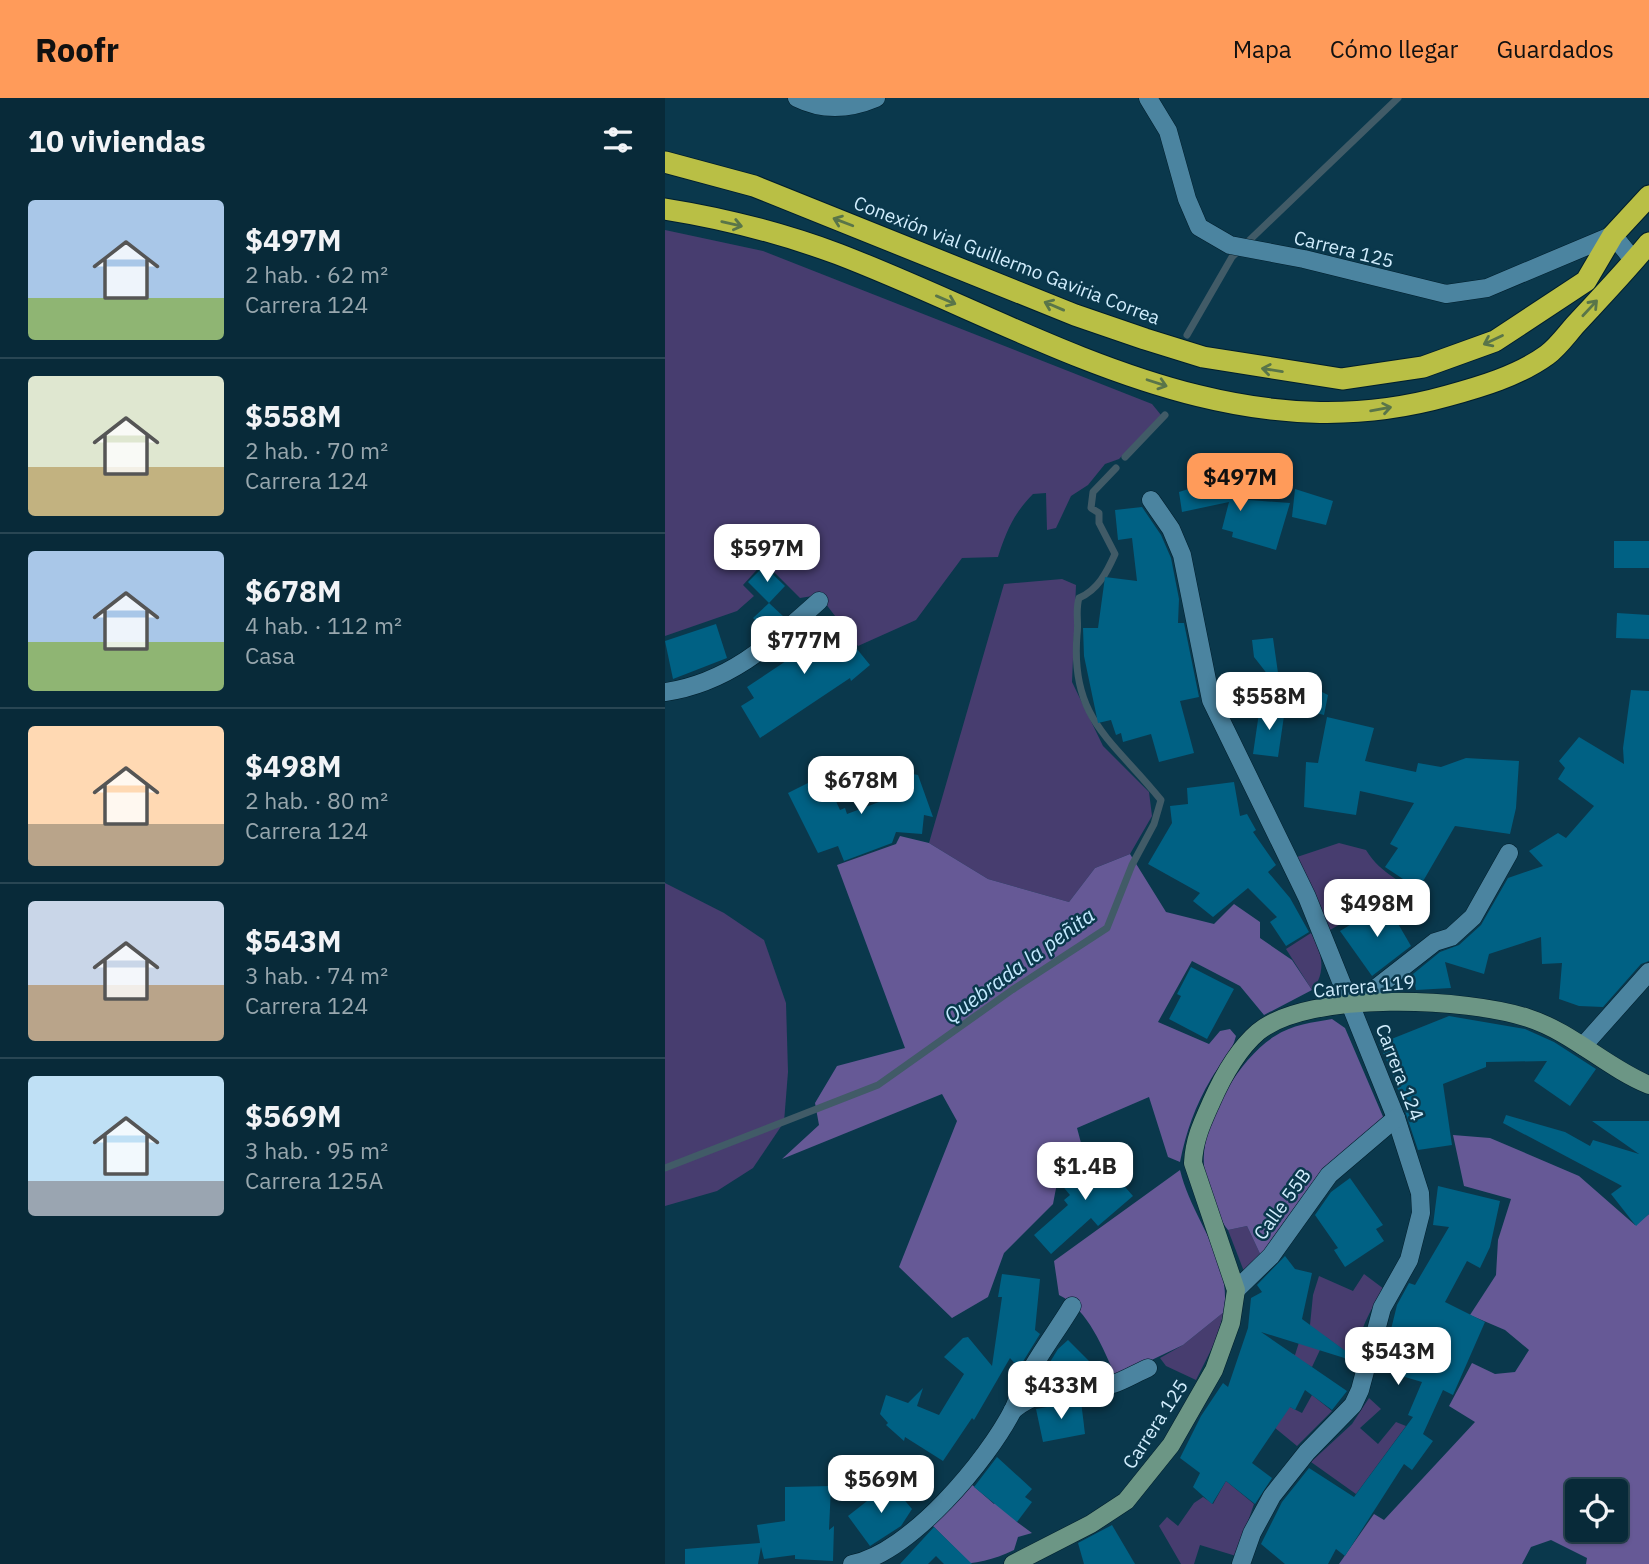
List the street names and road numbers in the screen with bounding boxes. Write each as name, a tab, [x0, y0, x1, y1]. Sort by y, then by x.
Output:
street label: Conexión vial Guillermo Gaviria Correa	[850, 190, 1164, 330]
street label: Carrera 125	[1292, 225, 1396, 273]
street label: Carrera 119	[1312, 970, 1416, 1002]
street label: Carrera 124	[1371, 1020, 1429, 1124]
street label: Calle 55B	[1248, 1164, 1316, 1244]
street label: Carrera 125	[1117, 1375, 1193, 1473]

